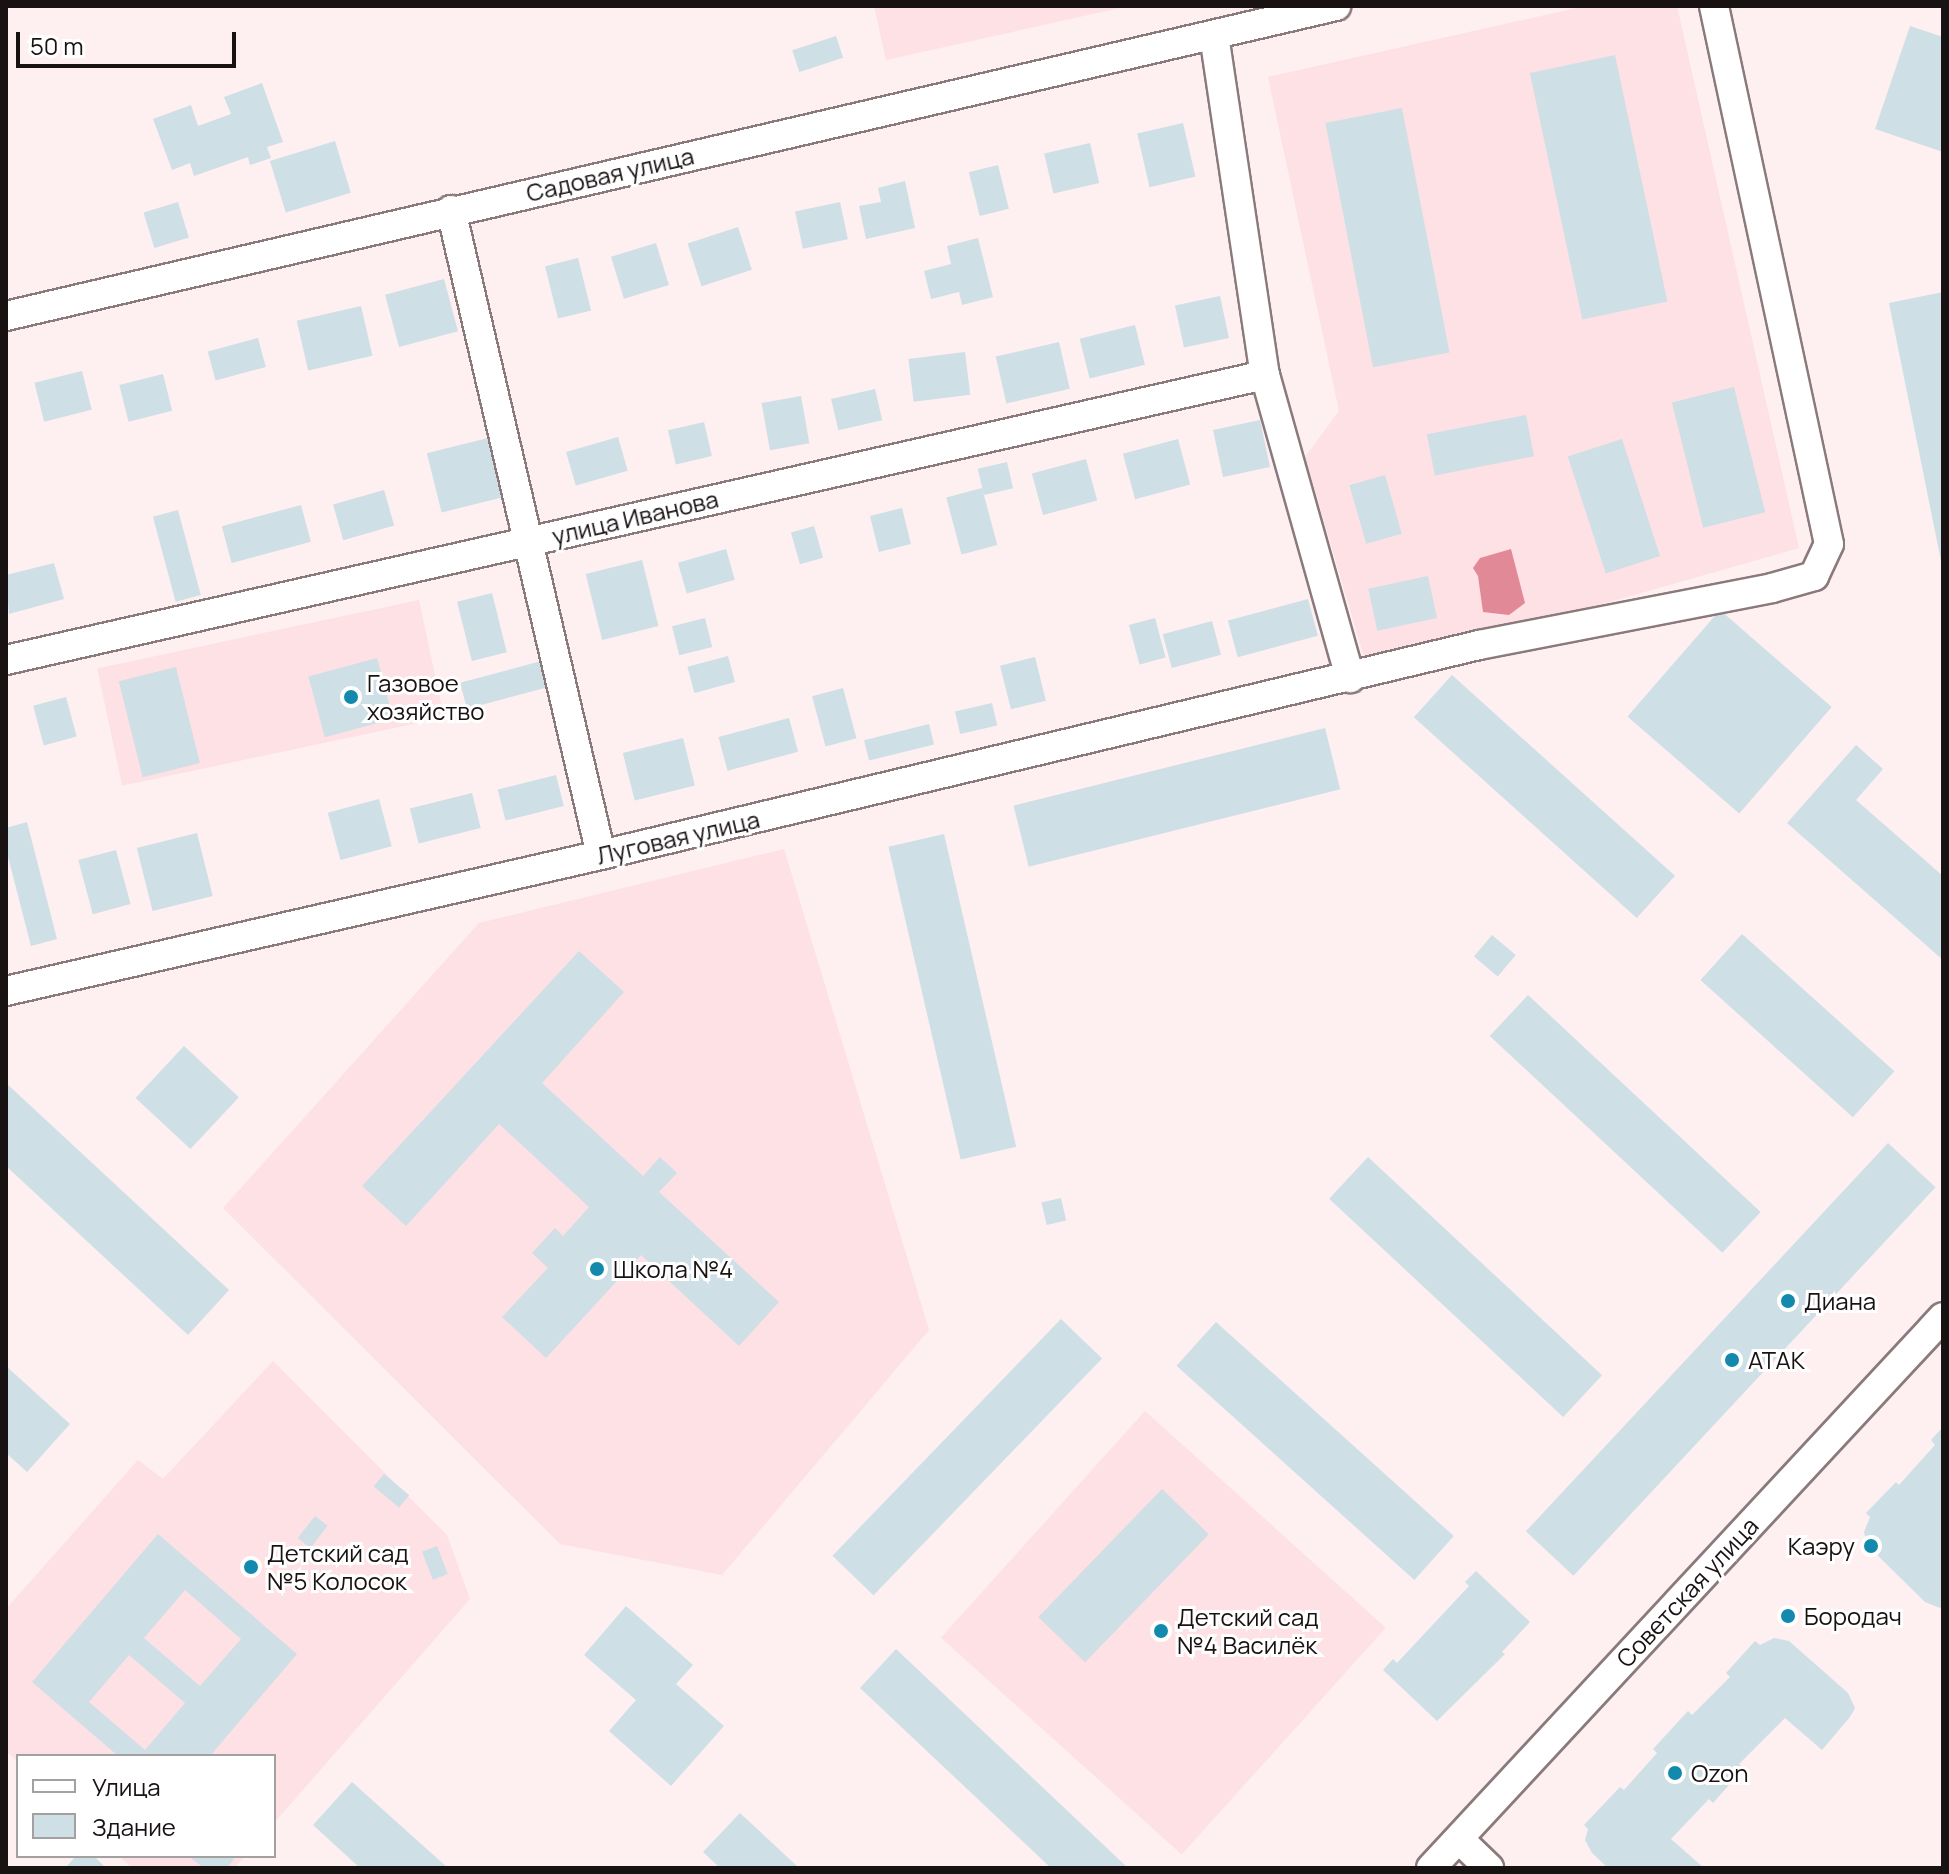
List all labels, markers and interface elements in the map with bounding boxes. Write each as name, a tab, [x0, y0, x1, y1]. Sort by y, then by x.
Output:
scale bar	[20, 16, 240, 66]
text: 50 m	[30, 29, 84, 62]
street label: Садовая улица	[523, 141, 697, 207]
street label: улица Иванова	[549, 484, 721, 550]
place label: Газовое хозяйство	[367, 669, 484, 725]
marker: Газовое хозяйство	[342, 688, 360, 706]
street label: Луговая улица	[594, 804, 762, 870]
place label: Школа №4	[613, 1255, 733, 1283]
marker: Школа №4	[588, 1260, 606, 1278]
place label: Диана	[1804, 1287, 1876, 1315]
marker: Диана	[1779, 1292, 1797, 1310]
place label: АТАК	[1748, 1346, 1805, 1374]
marker: АТАК	[1723, 1351, 1741, 1369]
street label: Советская улица	[1610, 1511, 1764, 1673]
place label: Каэру	[1788, 1532, 1855, 1560]
marker: Каэру	[1862, 1537, 1880, 1555]
place label: Детский сад №5 Колосок	[267, 1539, 409, 1595]
marker: Детский сад №5 Колосок	[242, 1558, 260, 1576]
place label: Бородач	[1804, 1602, 1902, 1630]
place label: Детский сад №4 Василёк	[1177, 1603, 1319, 1659]
marker: Бородач	[1779, 1607, 1797, 1625]
marker: Детский сад №4 Василёк	[1152, 1622, 1170, 1640]
legend	[16, 1754, 276, 1858]
place label: Ozon	[1691, 1759, 1749, 1787]
marker: Ozon	[1666, 1764, 1684, 1782]
text: Улица	[92, 1770, 161, 1803]
text: Здание	[92, 1810, 176, 1843]

